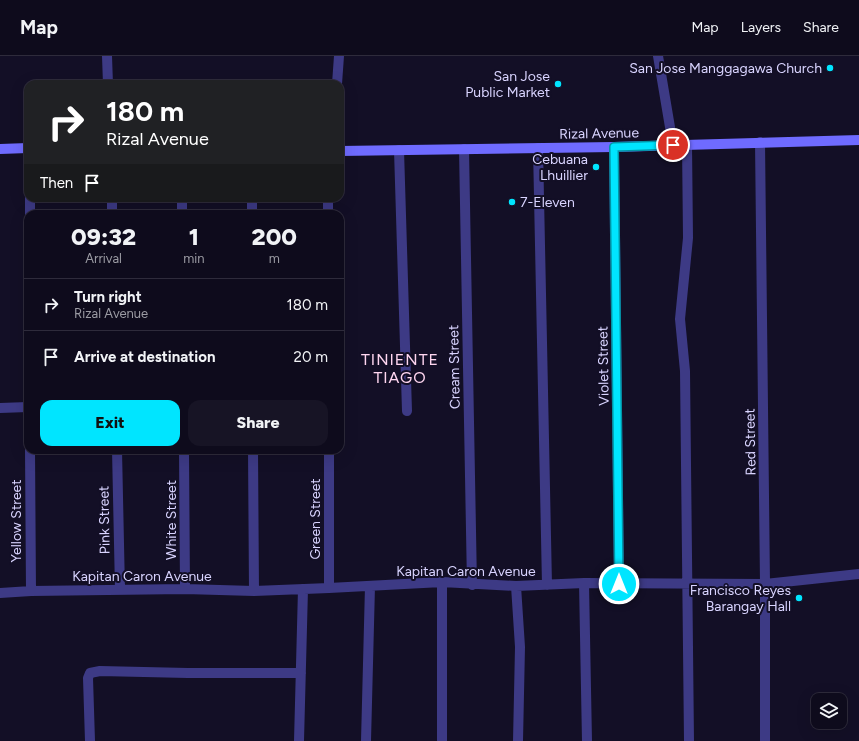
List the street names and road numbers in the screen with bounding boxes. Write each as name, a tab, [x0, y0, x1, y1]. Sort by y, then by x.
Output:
street label: Rizal Avenue	[559, 124, 639, 143]
street label: Cream Street	[445, 325, 464, 409]
street label: Violet Street	[594, 326, 613, 406]
street label: Red Street	[741, 408, 760, 476]
street label: Green Street	[307, 478, 324, 560]
street label: Yellow Street	[8, 480, 25, 563]
street label: White Street	[163, 480, 180, 560]
street label: Pink Street	[95, 486, 114, 554]
street label: Kapitan Caron Avenue	[396, 563, 536, 580]
street label: Kapitan Caron Avenue	[72, 568, 212, 585]

